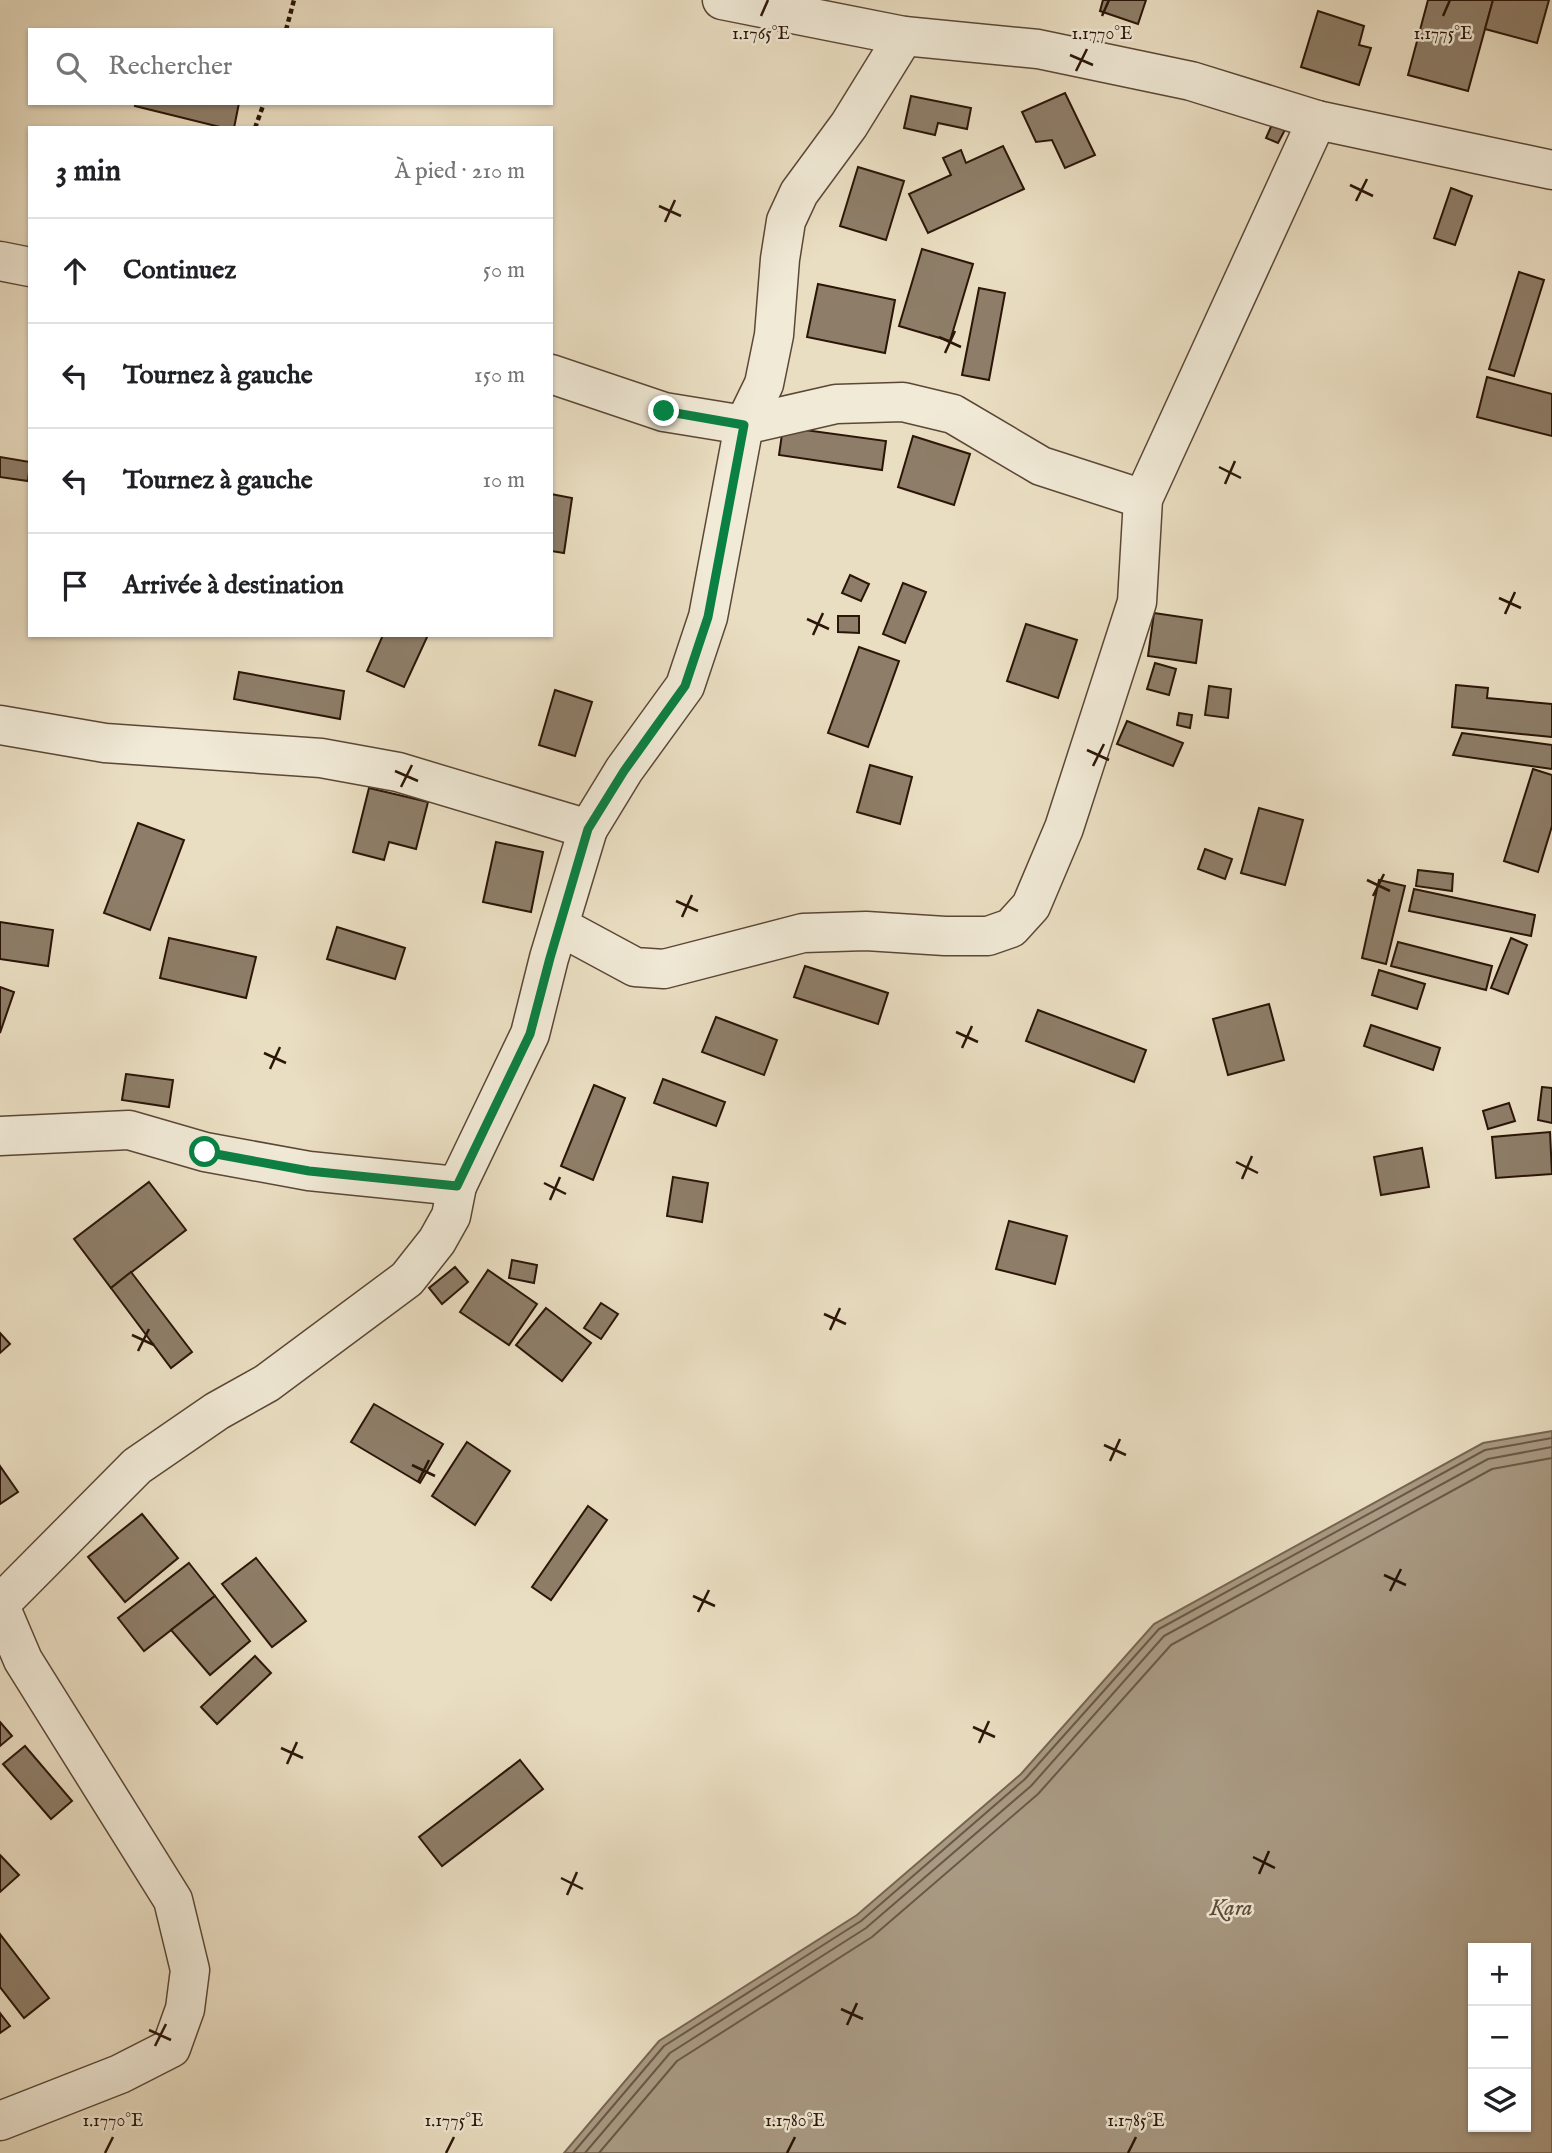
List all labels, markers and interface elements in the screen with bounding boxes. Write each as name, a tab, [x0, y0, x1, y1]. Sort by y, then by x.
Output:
text: 1.1765°E	[732, 23, 790, 46]
text: 1.1770°E	[1071, 23, 1133, 46]
text: 1.1775°E	[1414, 23, 1472, 46]
search box	[28, 28, 553, 105]
icon: search	[52, 48, 90, 86]
text: Rechercher	[108, 50, 232, 83]
text: 3 min	[56, 153, 121, 191]
text: À pied · 210 m	[395, 157, 525, 186]
icon: ahead	[56, 252, 94, 290]
text: Continuez	[123, 254, 236, 287]
text: 50 m	[483, 256, 525, 285]
icon: left	[56, 357, 94, 395]
text: Tournez à gauche	[123, 359, 313, 392]
text: 150 m	[474, 361, 525, 390]
route end	[648, 395, 679, 426]
icon: left	[56, 462, 94, 500]
text: Tournez à gauche	[123, 464, 313, 497]
text: 10 m	[482, 466, 525, 495]
icon: arrive	[56, 567, 94, 605]
text: Arrivée à destination	[123, 569, 344, 602]
route start	[189, 1136, 220, 1167]
water label: Kara	[1208, 1894, 1253, 1923]
map controls	[1468, 1943, 1531, 2132]
button: +	[1468, 1943, 1531, 2006]
button: −	[1468, 2006, 1531, 2069]
button: layers	[1468, 2069, 1531, 2132]
text: 1.1770°E	[82, 2110, 144, 2133]
text: 1.1775°E	[425, 2110, 483, 2133]
text: 1.1780°E	[765, 2110, 825, 2133]
text: 1.1785°E	[1107, 2110, 1165, 2133]

